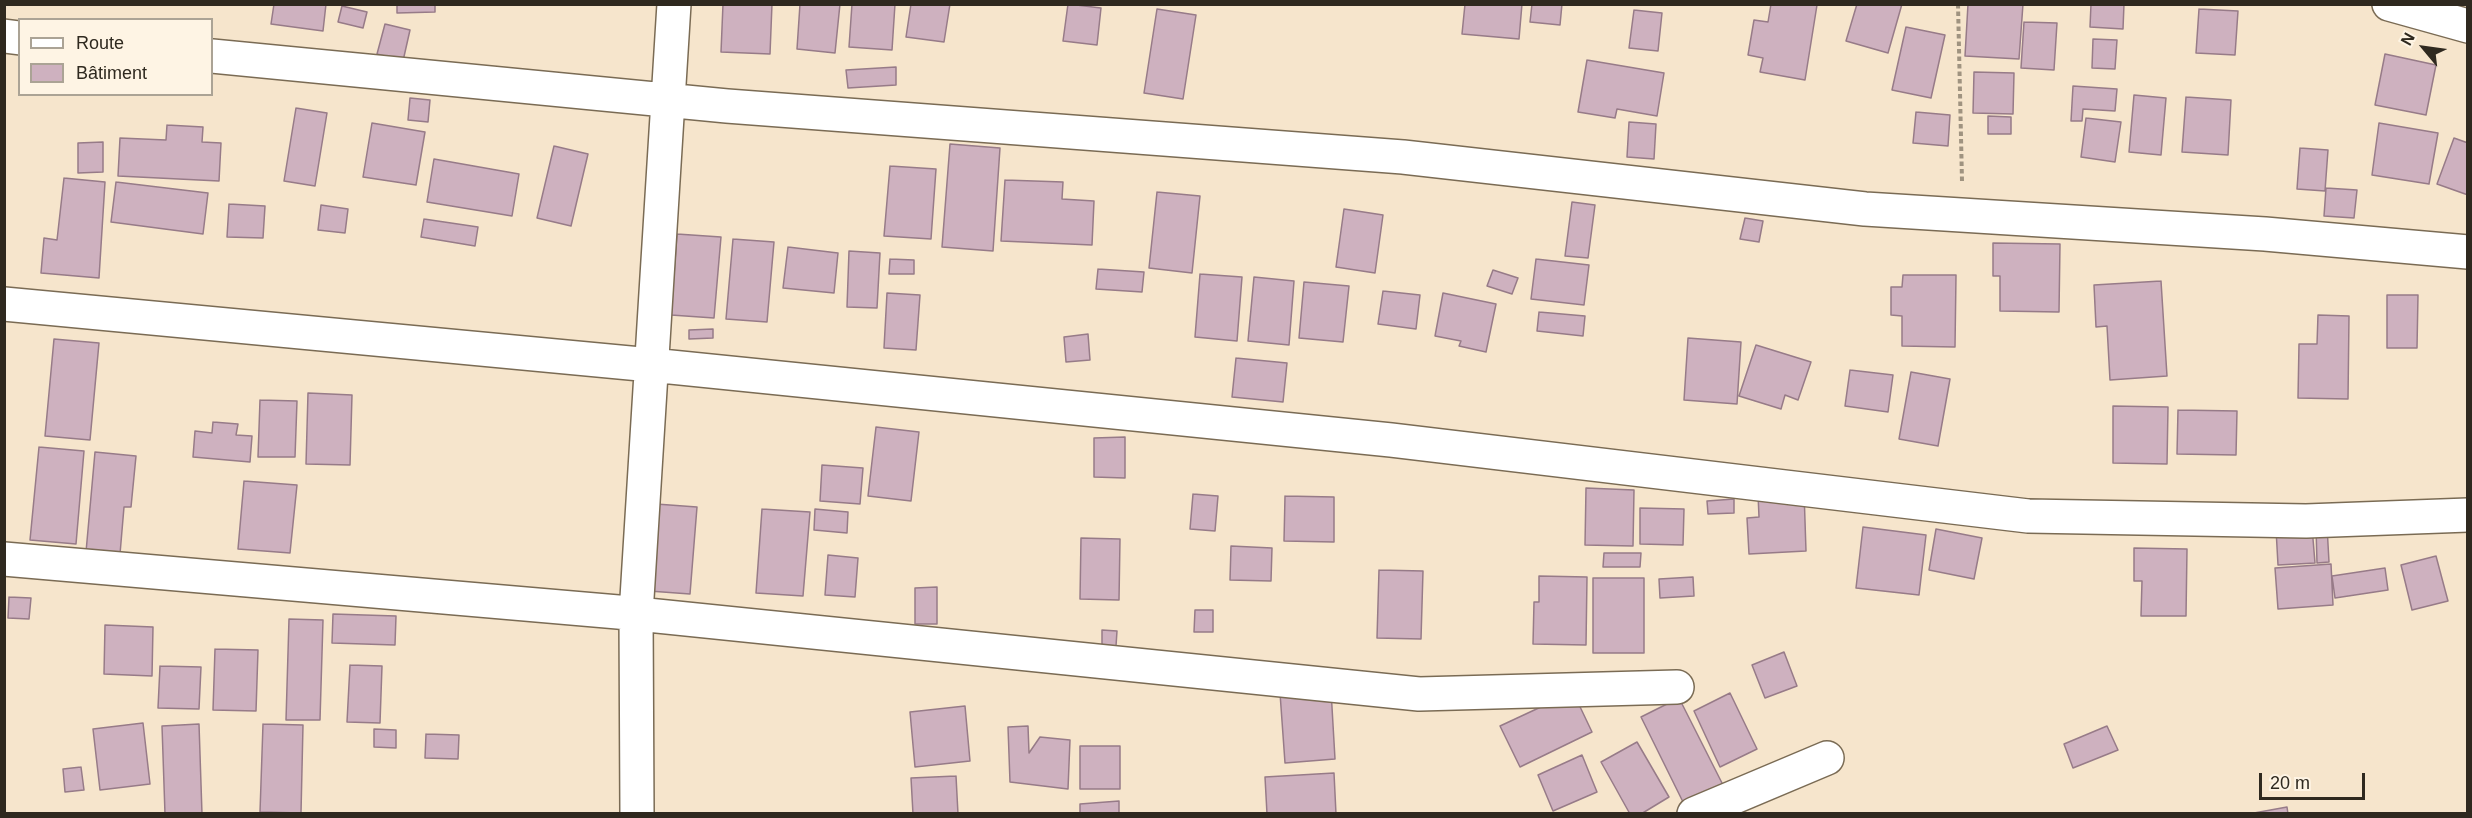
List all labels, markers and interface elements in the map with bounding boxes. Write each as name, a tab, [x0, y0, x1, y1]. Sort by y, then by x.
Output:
legend	[18, 18, 213, 96]
north arrow	[2394, 18, 2454, 78]
text: N	[2398, 30, 2418, 48]
text: Route	[76, 33, 124, 53]
text: Bâtiment	[76, 63, 147, 83]
scale bar	[2262, 761, 2368, 799]
text: 20 m	[2270, 773, 2310, 793]

